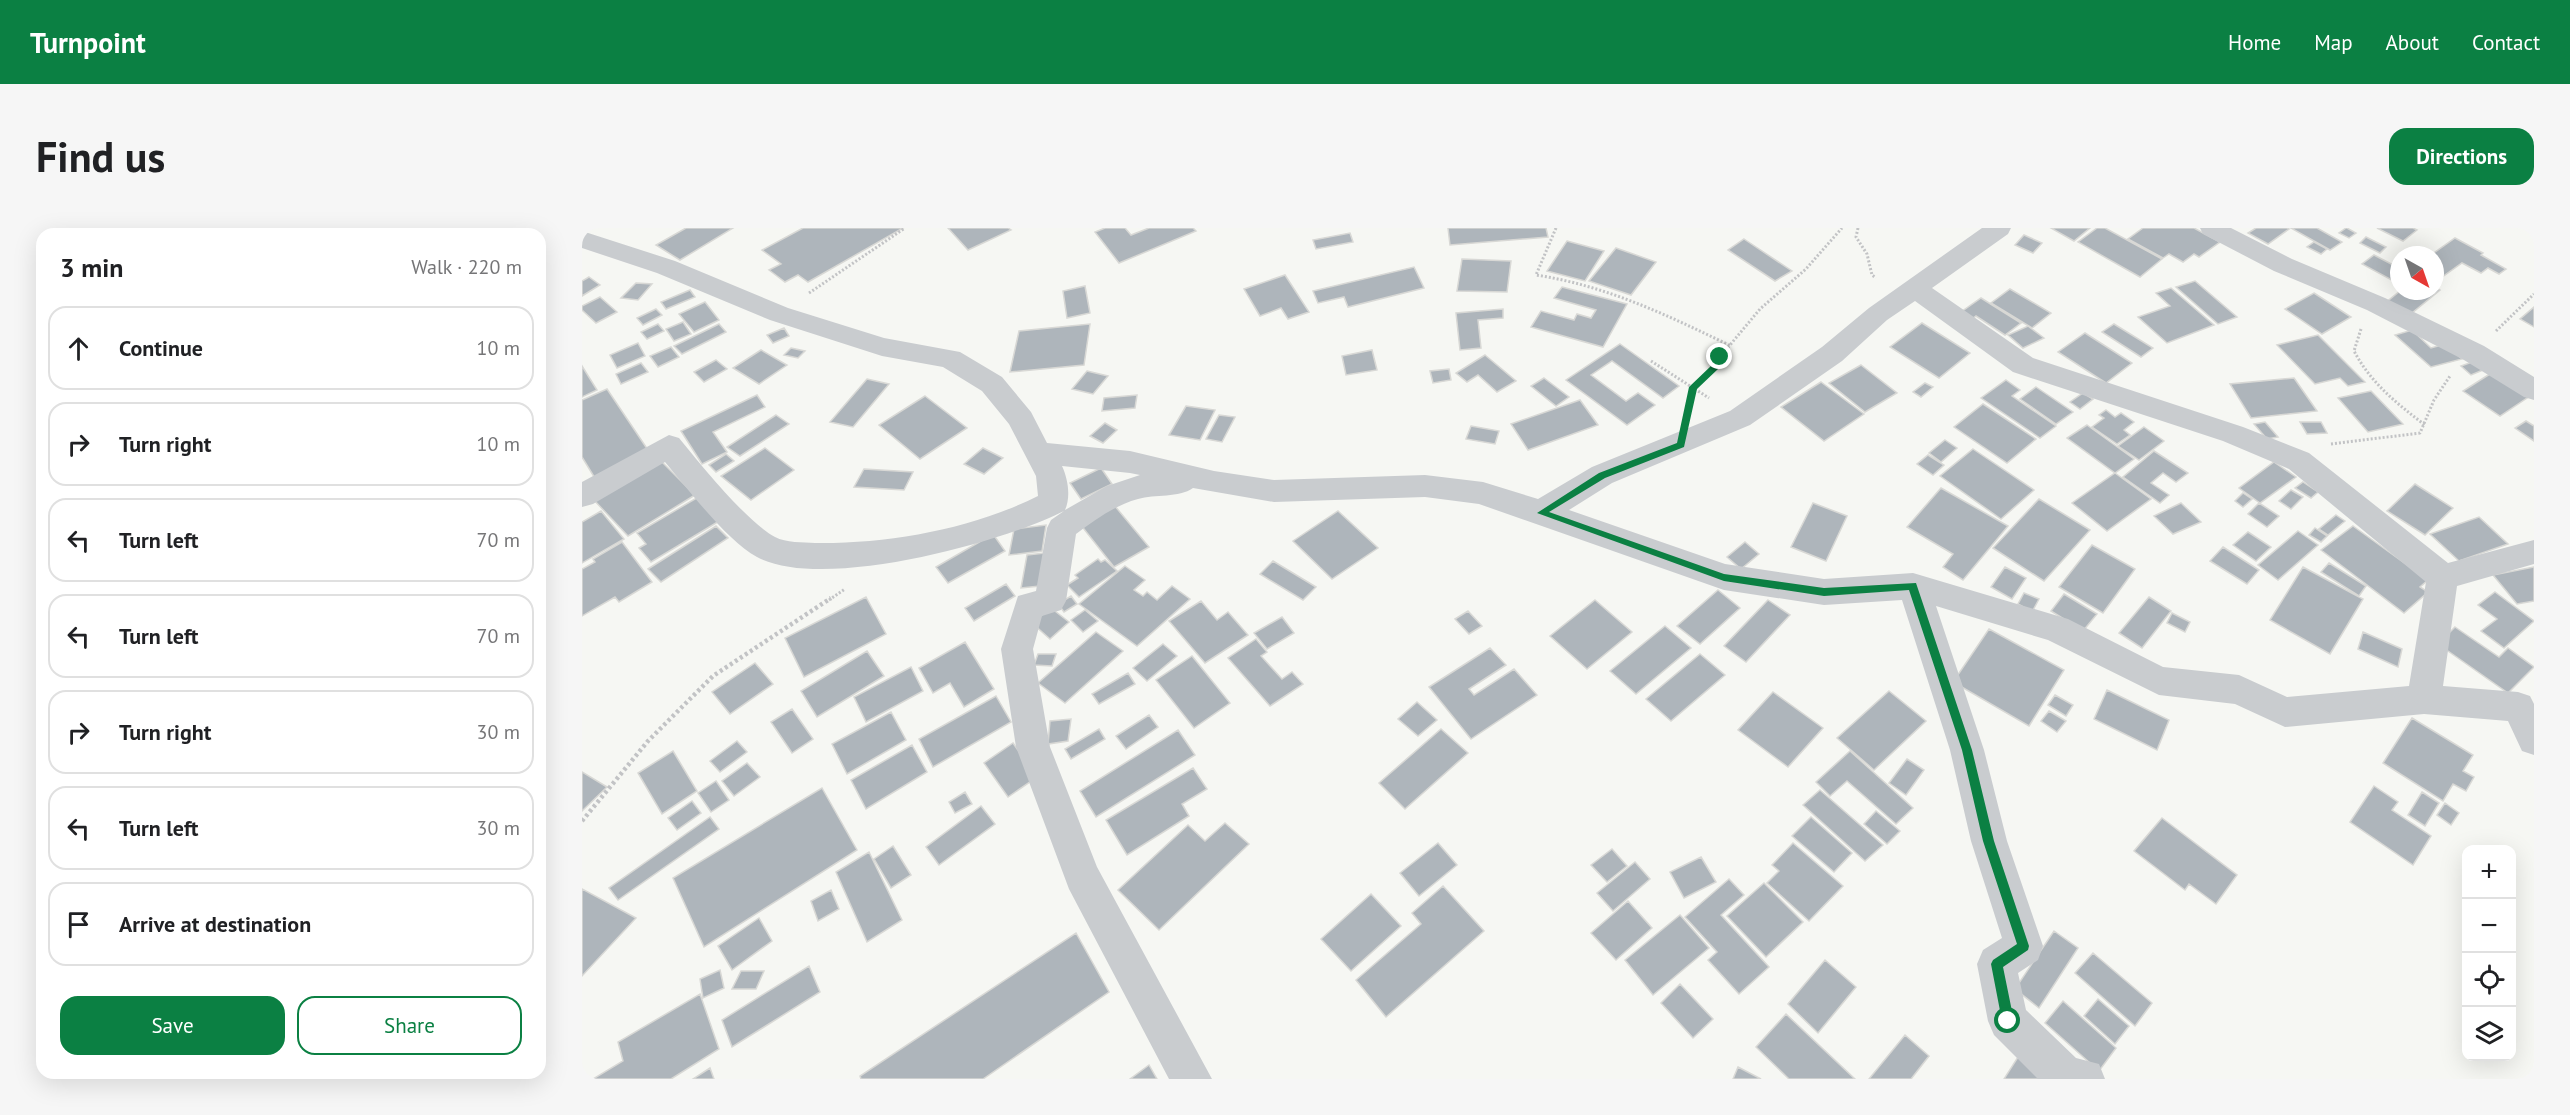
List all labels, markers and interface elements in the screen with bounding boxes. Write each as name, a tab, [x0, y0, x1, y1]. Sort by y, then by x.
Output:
text: Turnpoint	[30, 24, 146, 61]
text: Home	[2228, 29, 2281, 56]
text: Map	[2314, 29, 2353, 56]
text: About	[2386, 29, 2439, 56]
text: Contact	[2472, 29, 2540, 56]
button: Directions	[2389, 128, 2534, 185]
text: Find us	[36, 129, 165, 184]
north arrow	[2390, 246, 2444, 300]
text: 3 min	[60, 251, 123, 284]
text: Walk · 220 m	[411, 254, 522, 280]
icon: ahead	[62, 332, 95, 365]
text: Continue	[119, 334, 203, 362]
text: 10 m	[477, 335, 520, 361]
route end	[1706, 343, 1732, 369]
icon: right	[62, 428, 95, 461]
text: Turn right	[119, 430, 211, 458]
text: 10 m	[477, 431, 520, 457]
icon: left	[62, 524, 95, 557]
text: Turn left	[119, 526, 199, 554]
text: 70 m	[477, 527, 520, 553]
icon: left	[62, 620, 95, 653]
text: Turn left	[119, 622, 199, 650]
text: 70 m	[477, 623, 520, 649]
icon: right	[62, 716, 95, 749]
text: Turn right	[119, 718, 211, 746]
text: 30 m	[477, 719, 520, 745]
icon: left	[62, 812, 95, 845]
text: Turn left	[119, 814, 199, 842]
text: 30 m	[477, 815, 520, 841]
map controls	[2462, 845, 2516, 1061]
button: +	[2462, 845, 2516, 899]
button: −	[2462, 899, 2516, 953]
icon: arrive	[62, 908, 95, 941]
text: Arrive at destination	[119, 910, 311, 938]
button: locate	[2462, 953, 2516, 1007]
button: Save	[60, 996, 285, 1055]
button: Share	[297, 996, 522, 1055]
route start	[1994, 1007, 2020, 1033]
button: layers	[2462, 1007, 2516, 1061]

